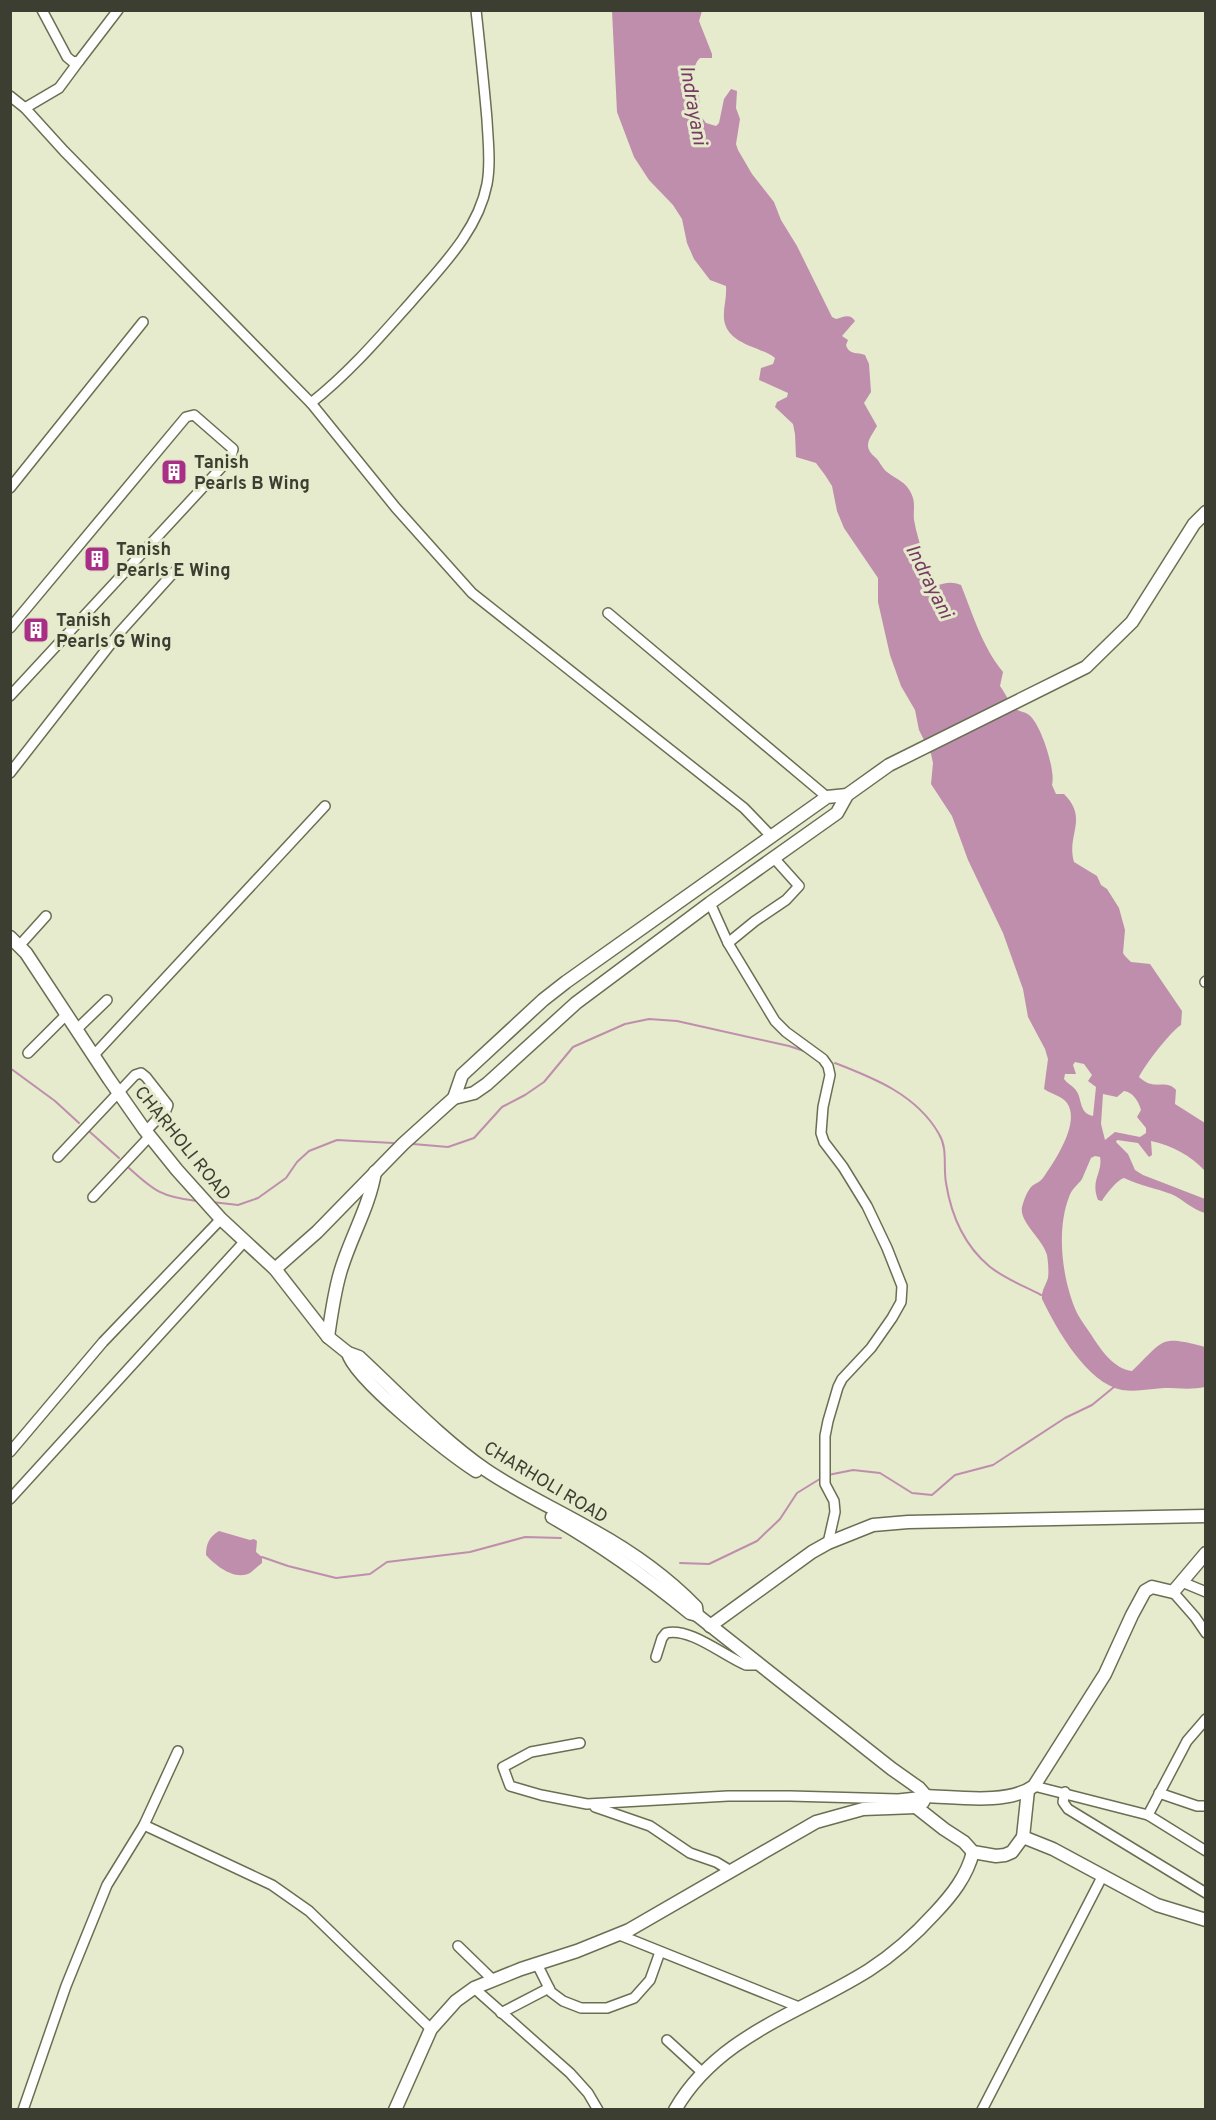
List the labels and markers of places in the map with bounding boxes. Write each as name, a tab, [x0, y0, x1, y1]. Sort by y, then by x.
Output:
place label: Tanish Pearls B Wing	[194, 452, 310, 496]
building icon: Tanish Pearls B Wing	[159, 457, 189, 487]
place label: Tanish Pearls E Wing	[116, 539, 231, 583]
building icon: Tanish Pearls E Wing	[82, 544, 112, 574]
place label: Tanish Pearls G Wing	[56, 610, 172, 654]
building icon: Tanish Pearls G Wing	[21, 615, 51, 645]

